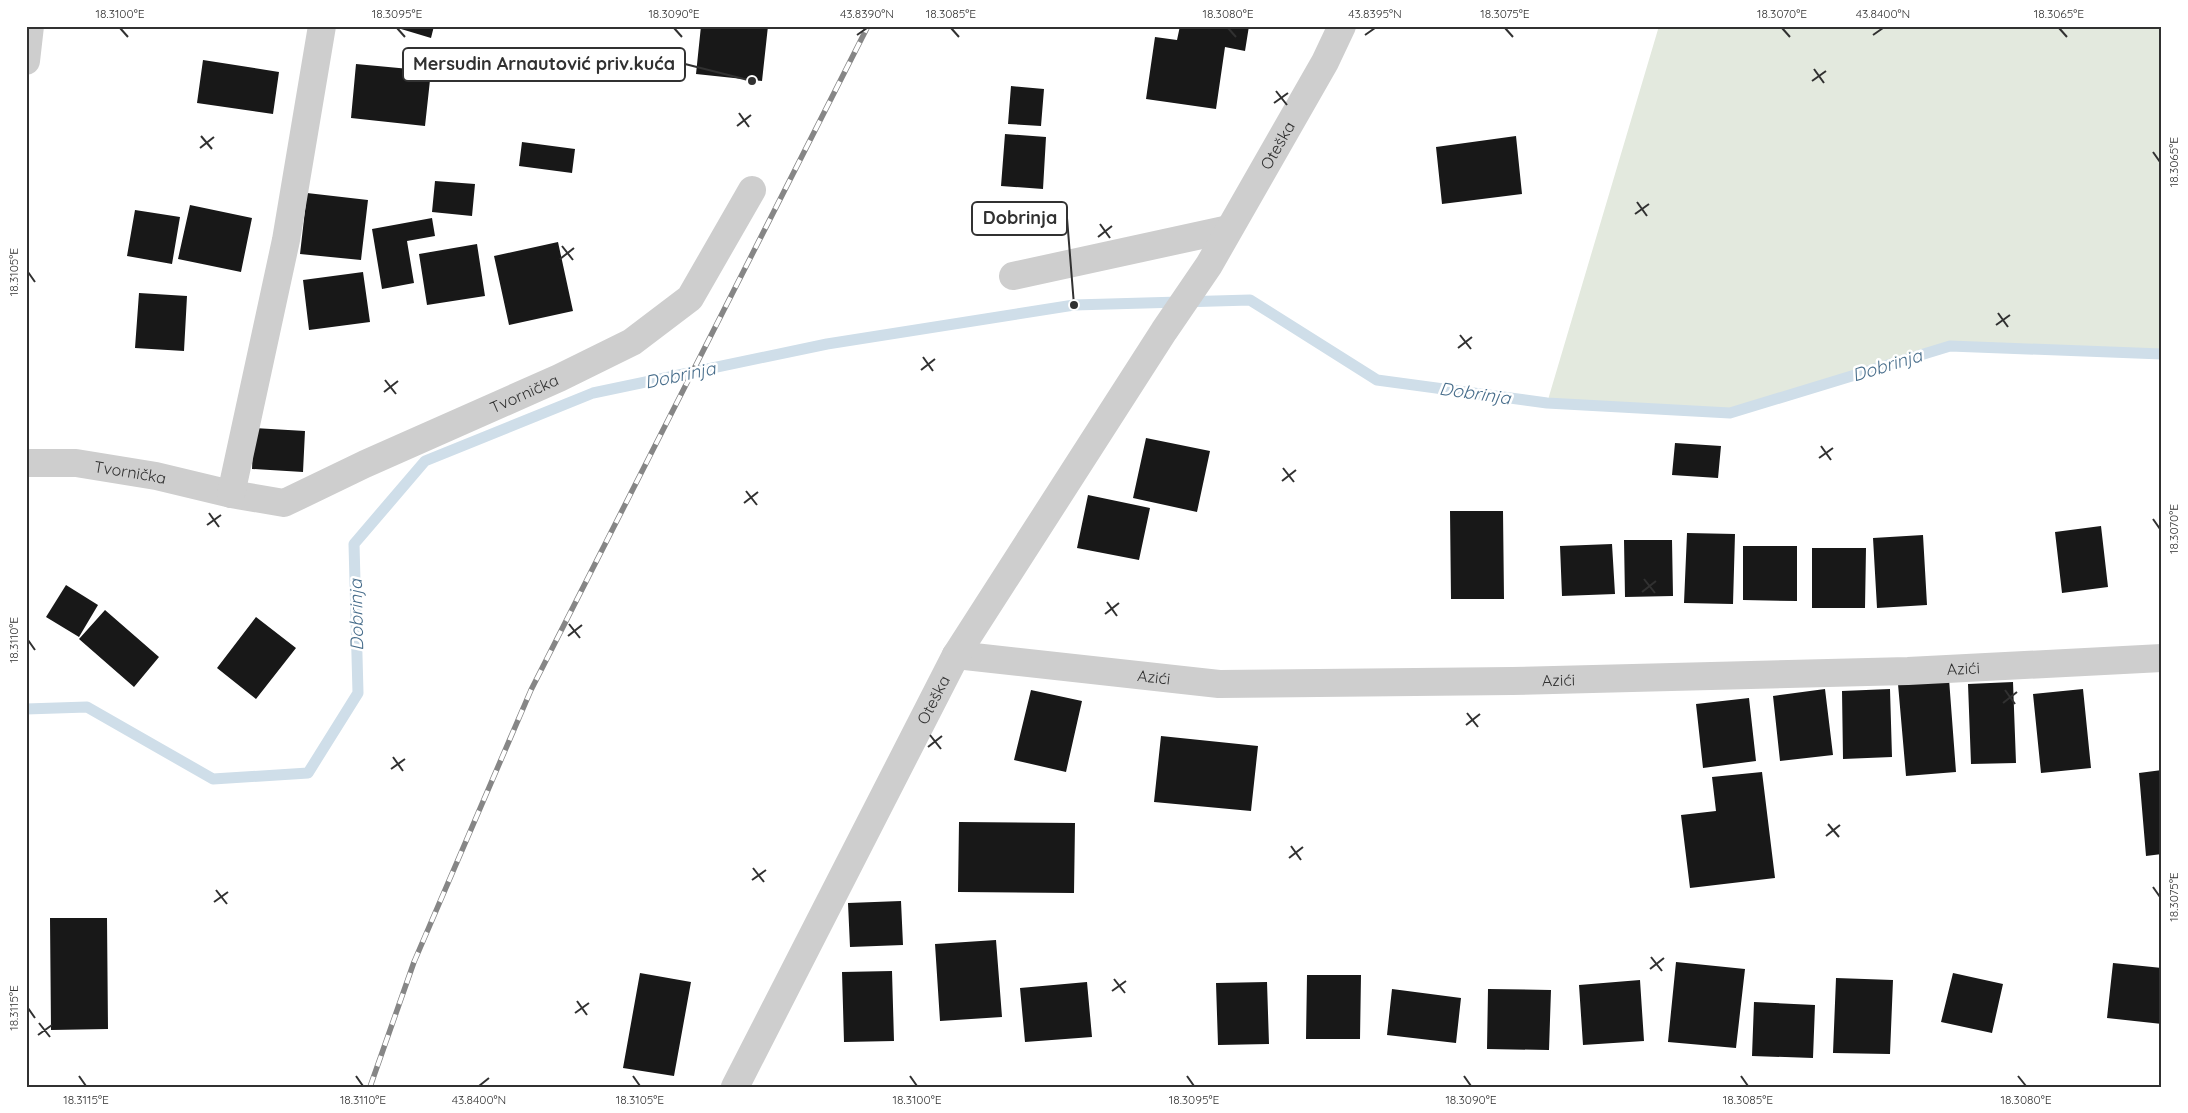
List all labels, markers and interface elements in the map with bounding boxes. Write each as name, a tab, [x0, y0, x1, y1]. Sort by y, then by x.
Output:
text: 18.3100°E	[96, 6, 145, 21]
text: 18.3095°E	[372, 6, 422, 21]
text: 18.3090°E	[648, 6, 700, 21]
text: 43.8390°N	[840, 6, 894, 21]
text: 18.3085°E	[926, 6, 976, 21]
text: 18.3080°E	[1203, 6, 1254, 21]
text: 43.8395°N	[1348, 6, 1402, 21]
text: 18.3075°E	[1480, 6, 1530, 21]
text: 18.3070°E	[1757, 6, 1807, 21]
text: 43.8400°N	[1856, 6, 1910, 21]
text: 18.3065°E	[2034, 6, 2084, 21]
callout: Mersudin Arnautović priv.kuća	[403, 48, 685, 81]
text: Mersudin Arnautović priv.kuća	[413, 52, 675, 75]
street label: Oteška	[1256, 118, 1299, 173]
text: 18.3065°E	[2166, 137, 2181, 187]
callout: Dobrinja	[972, 202, 1067, 235]
text: Dobrinja	[983, 206, 1057, 229]
text: 18.3105°E	[6, 248, 21, 296]
water label: Dobrinja	[1849, 343, 1926, 386]
water label: Dobrinja	[642, 356, 719, 394]
street label: Tvornička	[487, 369, 562, 417]
water label: Dobrinja	[1438, 377, 1513, 410]
street label: Tvornička	[93, 456, 168, 488]
text: 18.3070°E	[2166, 504, 2181, 554]
water label: Dobrinja	[344, 578, 368, 651]
text: 18.3110°E	[6, 617, 21, 663]
street label: Azići	[1946, 657, 1980, 679]
street label: Azići	[1136, 665, 1171, 689]
street label: Azići	[1542, 669, 1575, 690]
street label: Oteška	[912, 672, 954, 728]
text: 18.3075°E	[2166, 872, 2181, 922]
text: 18.3115°E	[6, 985, 21, 1031]
text: 18.3115°E	[63, 1092, 109, 1107]
text: 18.3110°E	[340, 1092, 386, 1107]
text: 43.8400°N	[452, 1092, 506, 1107]
text: 18.3105°E	[616, 1092, 664, 1107]
text: 18.3100°E	[893, 1092, 942, 1107]
text: 18.3095°E	[1169, 1092, 1219, 1107]
text: 18.3090°E	[1445, 1092, 1497, 1107]
text: 18.3085°E	[1723, 1092, 1773, 1107]
text: 18.3080°E	[2001, 1092, 2052, 1107]

